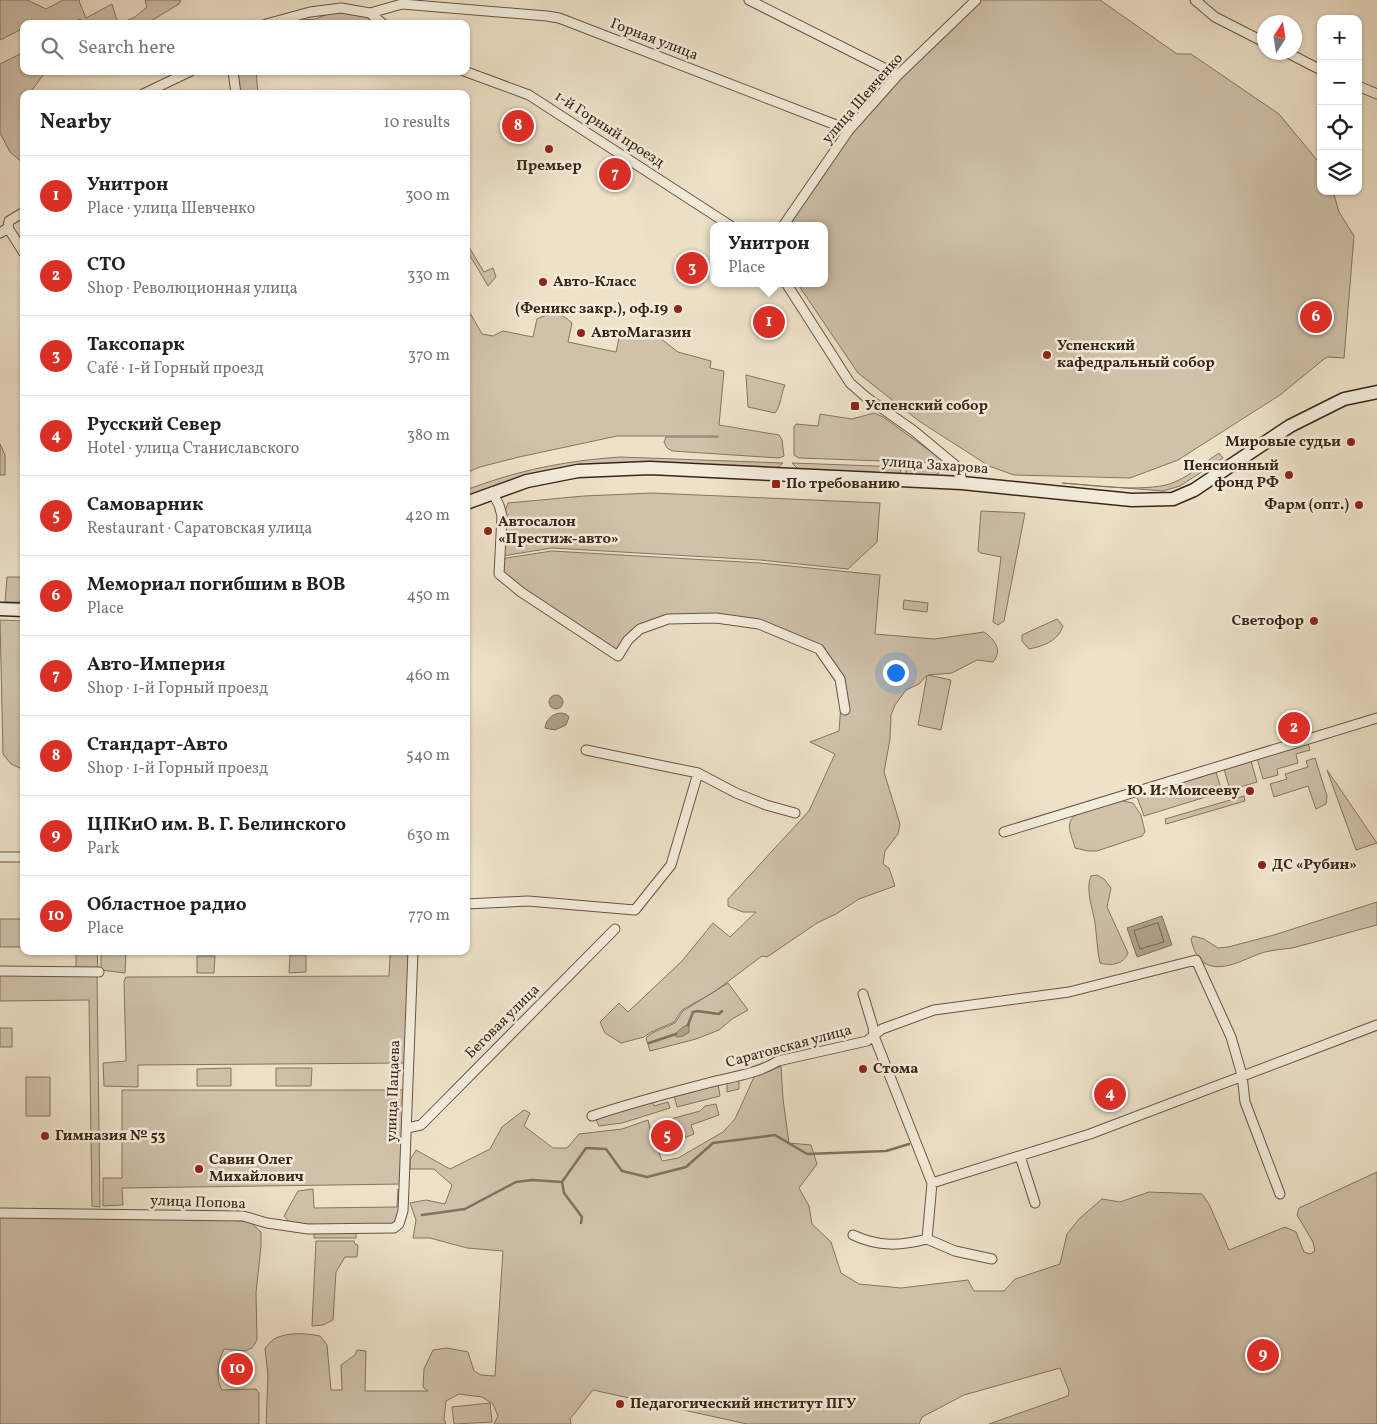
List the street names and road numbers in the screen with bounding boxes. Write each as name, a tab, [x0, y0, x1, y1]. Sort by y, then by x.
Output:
street label: Горная улица	[607, 14, 701, 66]
street label: улица Шевченко	[818, 49, 908, 149]
street label: 1-й Горный проезд	[550, 87, 668, 174]
street label: улица Захарова	[881, 452, 989, 480]
street label: Беговая улица	[461, 980, 545, 1064]
street label: Саратовская улица	[724, 1020, 854, 1074]
street label: улица Пацаева	[382, 1040, 406, 1142]
street label: улица Попова	[150, 1191, 246, 1215]

